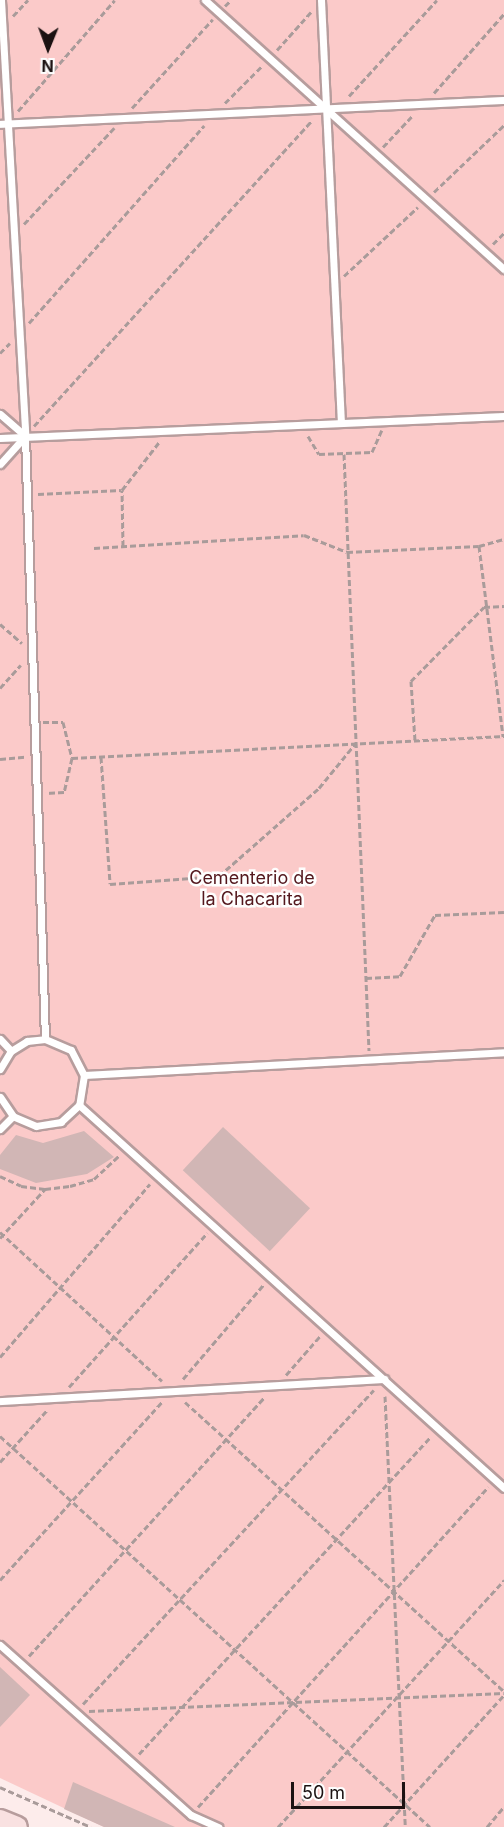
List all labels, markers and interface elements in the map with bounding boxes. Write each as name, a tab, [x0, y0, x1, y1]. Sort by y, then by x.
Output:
north arrow	[18, 18, 78, 78]
text: N	[41, 56, 54, 76]
park label: Cementerio de la Chacarita	[189, 868, 315, 910]
scale bar	[294, 1770, 408, 1808]
text: 50 m	[302, 1782, 345, 1803]

